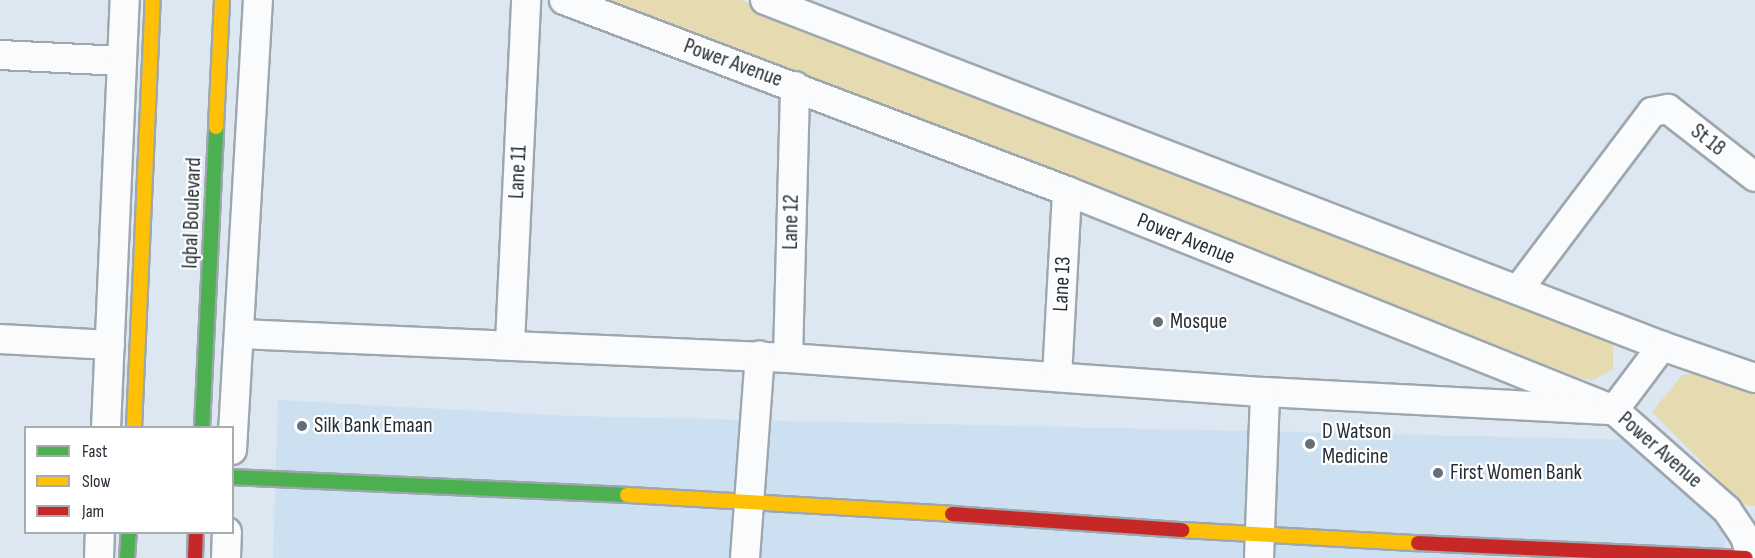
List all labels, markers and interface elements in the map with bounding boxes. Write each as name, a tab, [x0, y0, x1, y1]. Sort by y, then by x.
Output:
street label: Power Avenue	[680, 33, 786, 93]
street label: St 18	[1685, 118, 1731, 162]
street label: Lane 11	[503, 144, 533, 200]
street label: Iqbal Boulevard	[177, 157, 207, 269]
street label: Lane 12	[777, 194, 805, 250]
street label: Power Avenue	[1133, 207, 1239, 271]
street label: Lane 13	[1047, 256, 1077, 312]
place label: Mosque	[1170, 309, 1227, 335]
marker: Mosque	[1151, 315, 1165, 329]
street label: Power Avenue	[1612, 406, 1708, 494]
place label: Silk Bank Emaan	[314, 413, 433, 439]
place label: D Watson Medicine	[1322, 418, 1392, 470]
marker: Silk Bank Emaan	[295, 419, 309, 433]
legend	[24, 426, 234, 534]
marker: D Watson Medicine	[1303, 437, 1317, 451]
text: Fast	[82, 441, 107, 462]
place label: First Women Bank	[1450, 460, 1582, 486]
marker: First Women Bank	[1431, 466, 1445, 480]
text: Slow	[82, 471, 111, 492]
text: Jam	[82, 501, 104, 522]

